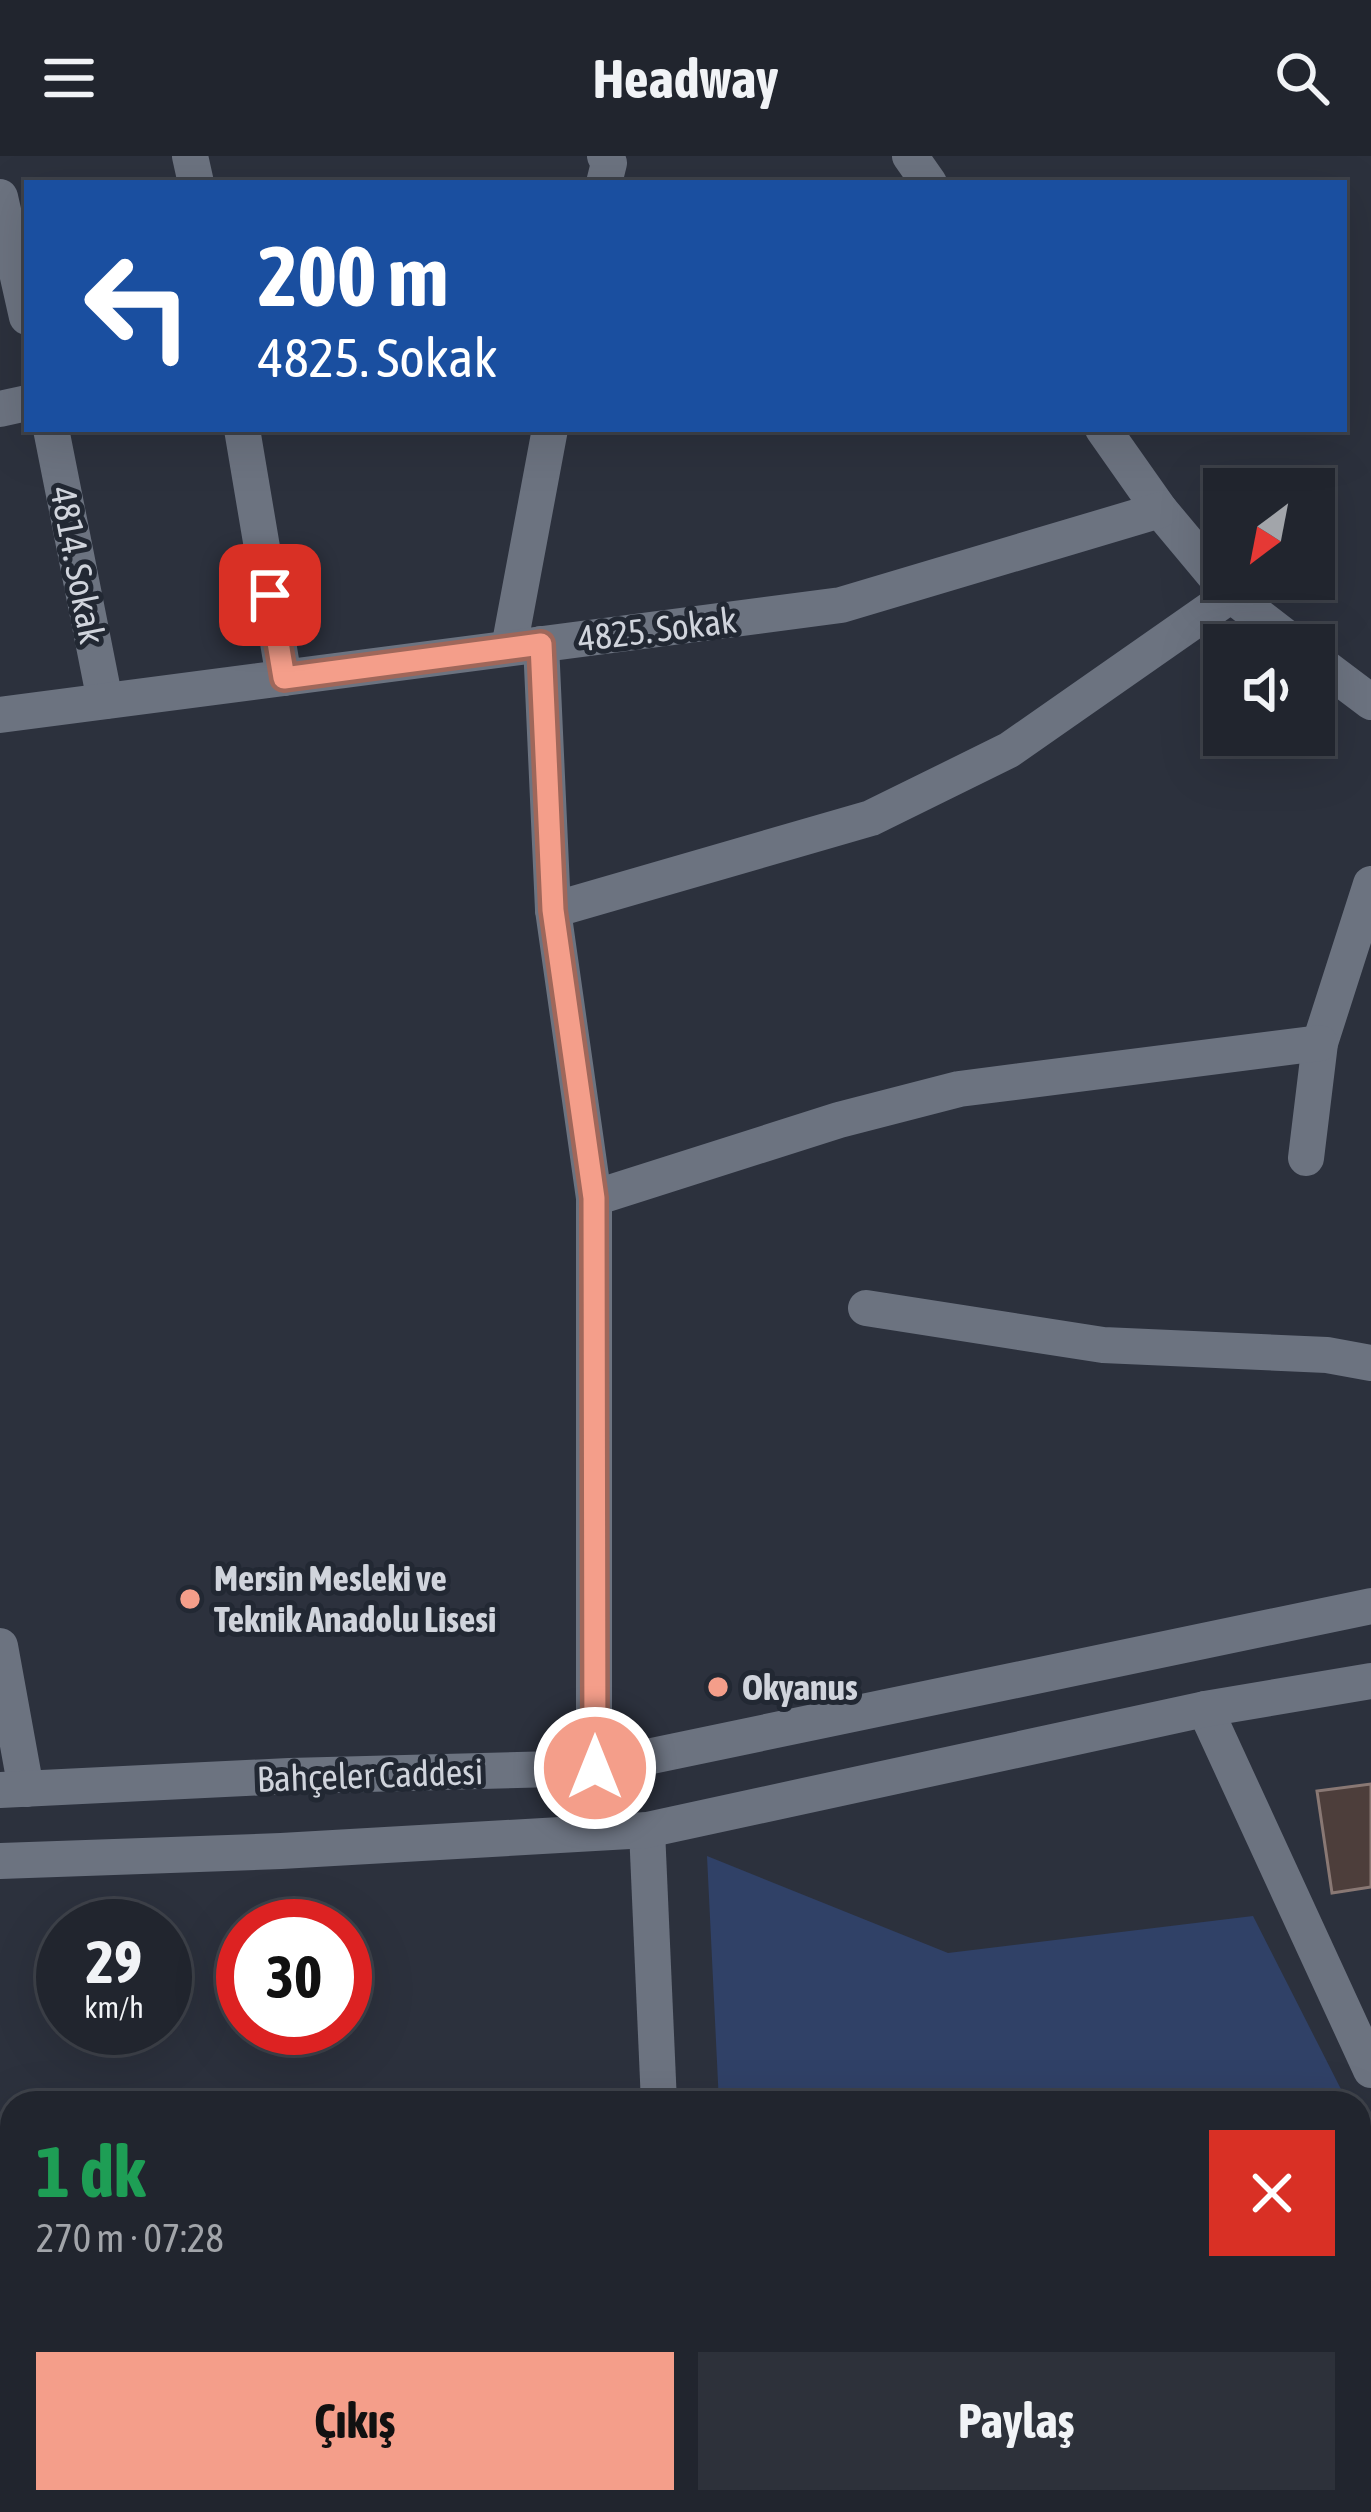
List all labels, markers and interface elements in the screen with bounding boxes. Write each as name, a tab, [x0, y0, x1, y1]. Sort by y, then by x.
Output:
icon: menu	[36, 45, 102, 111]
icon: search	[1269, 45, 1335, 111]
text: Headway	[593, 48, 778, 109]
icon: left	[60, 228, 216, 384]
text: 200 m	[258, 228, 448, 324]
text: 4825. Sokak	[258, 327, 497, 388]
north arrow	[1203, 468, 1335, 600]
map controls	[1203, 468, 1335, 756]
street label: 4814. Sokak	[42, 483, 114, 647]
pin	[219, 544, 321, 646]
icon: arrive	[237, 562, 303, 628]
street label: 4825. Sokak	[575, 598, 739, 660]
button: sound	[1203, 624, 1335, 756]
place label: Mersin Mesleki ve Teknik Anadolu Lisesi	[214, 1557, 496, 1640]
marker: Mersin Mesleki ve Teknik Anadolu Lisesi	[177, 1586, 203, 1612]
place label: Okyanus	[742, 1666, 858, 1708]
marker: Okyanus	[705, 1674, 731, 1700]
position arrow	[532, 1705, 658, 1831]
street label: Bahçeler Caddesi	[256, 1750, 484, 1800]
speed limit sign: 30	[216, 1899, 372, 2055]
text: 29	[86, 1927, 142, 1996]
text: km/h	[84, 1990, 144, 2024]
text: 1 dk	[36, 2130, 146, 2212]
button: close	[1209, 2130, 1335, 2256]
text: 270 m · 07:28	[36, 2216, 224, 2260]
button: Çıkış	[36, 2352, 674, 2490]
button: Paylaş	[698, 2352, 1335, 2490]

